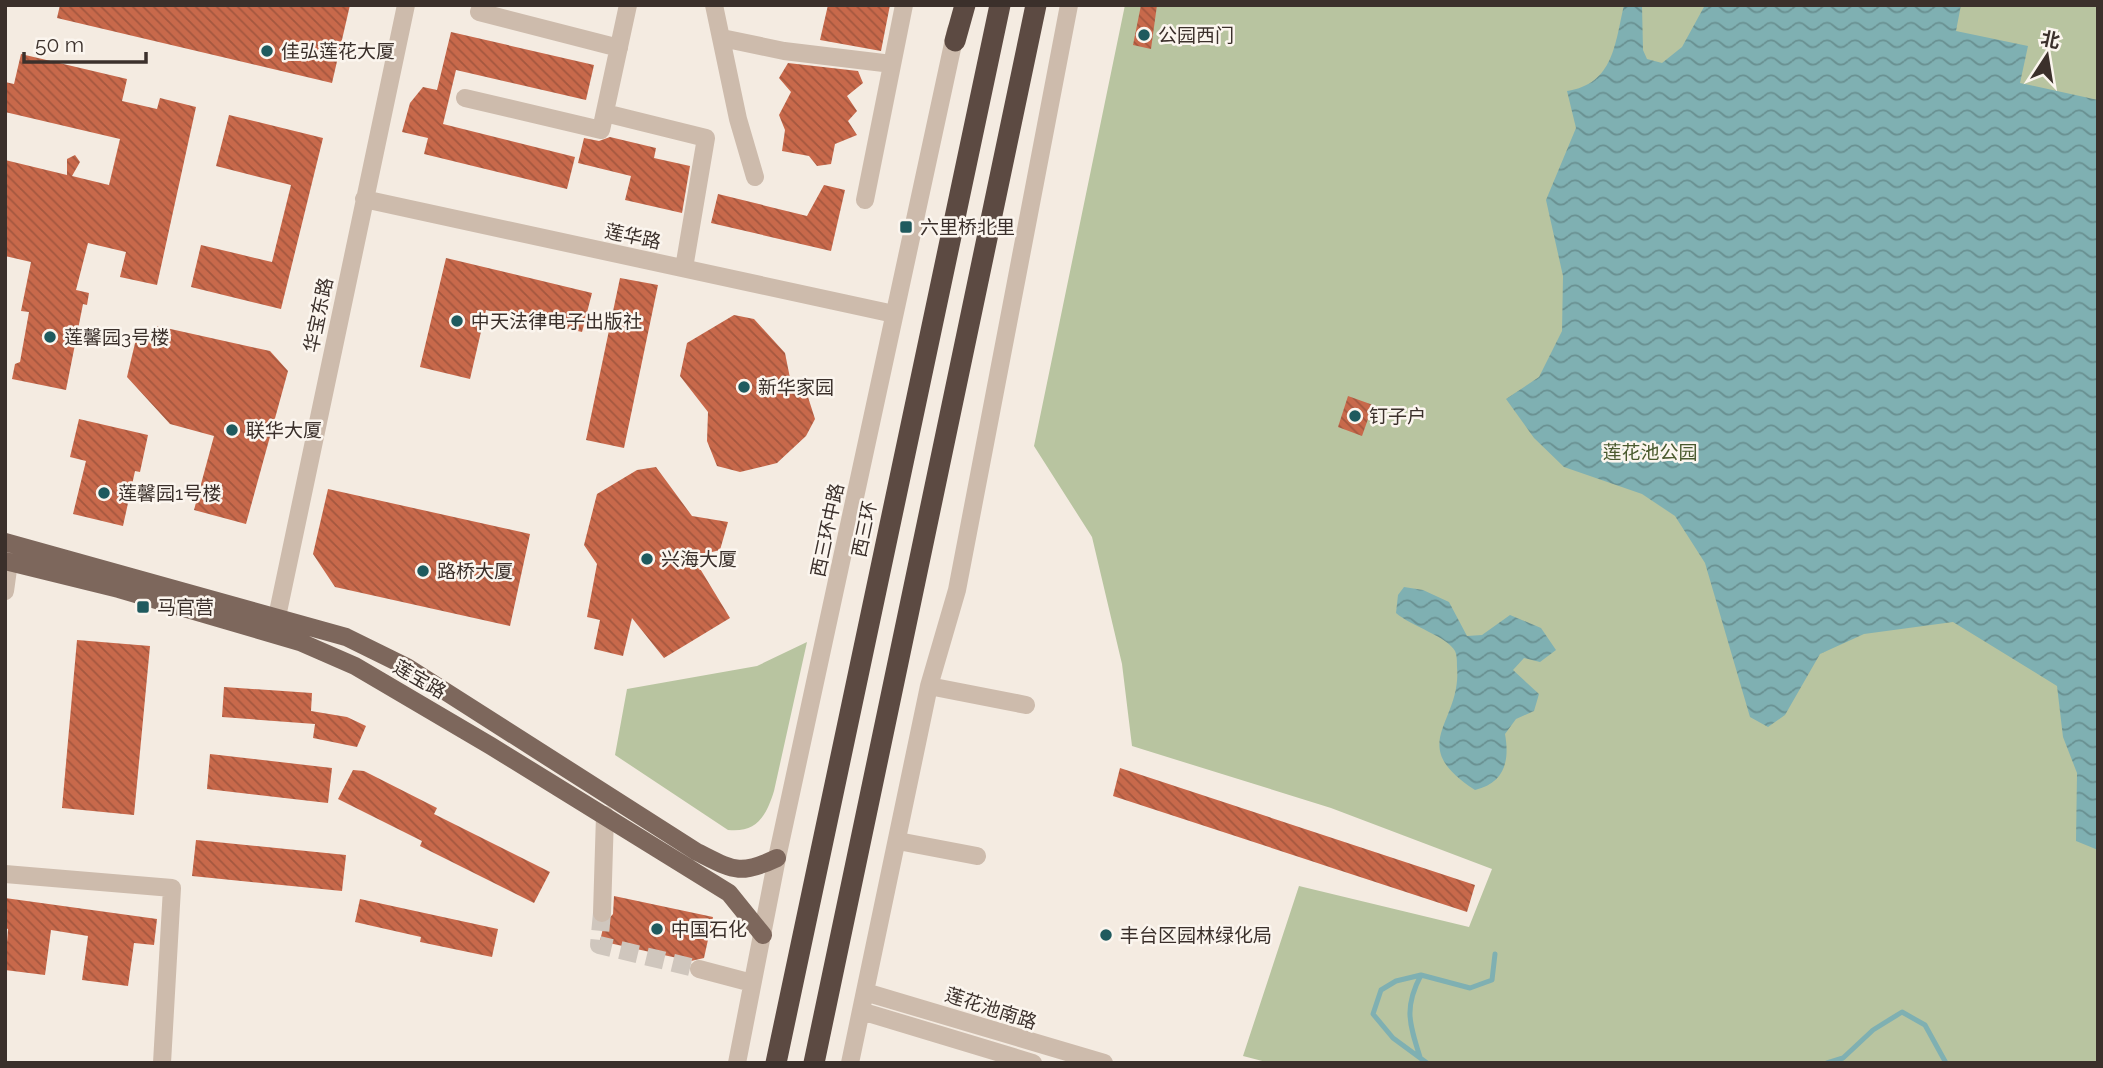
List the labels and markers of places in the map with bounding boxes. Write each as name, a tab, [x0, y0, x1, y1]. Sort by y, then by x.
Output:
place label: 公园西门	[1158, 24, 1234, 46]
marker: 公园西门	[1136, 27, 1152, 43]
place label: 佳弘莲花大厦	[281, 40, 395, 62]
marker: 佳弘莲花大厦	[259, 43, 275, 59]
place label: 六里桥北里	[920, 216, 1015, 238]
marker: 六里桥北里	[898, 219, 914, 235]
place label: 中天法律电子出版社	[471, 310, 642, 332]
marker: 中天法律电子出版社	[449, 313, 465, 329]
place label: 莲馨园3号楼	[64, 326, 169, 348]
marker: 莲馨园3号楼	[42, 329, 58, 345]
place label: 新华家园	[758, 376, 834, 398]
marker: 新华家园	[736, 379, 752, 395]
place label: 钉子户	[1369, 405, 1426, 427]
marker: 钉子户	[1347, 408, 1363, 424]
place label: 联华大厦	[246, 419, 322, 441]
marker: 联华大厦	[224, 422, 240, 438]
place label: 莲馨园1号楼	[118, 482, 221, 504]
marker: 莲馨园1号楼	[96, 485, 112, 501]
place label: 兴海大厦	[661, 548, 737, 570]
marker: 兴海大厦	[639, 551, 655, 567]
place label: 路桥大厦	[437, 560, 513, 582]
marker: 路桥大厦	[415, 563, 431, 579]
place label: 马官营	[157, 596, 214, 618]
marker: 马官营	[135, 599, 151, 615]
place label: 中国石化	[671, 918, 747, 940]
marker: 中国石化	[649, 921, 665, 937]
place label: 丰台区园林绿化局	[1120, 924, 1272, 946]
marker: 丰台区园林绿化局	[1098, 927, 1114, 943]

